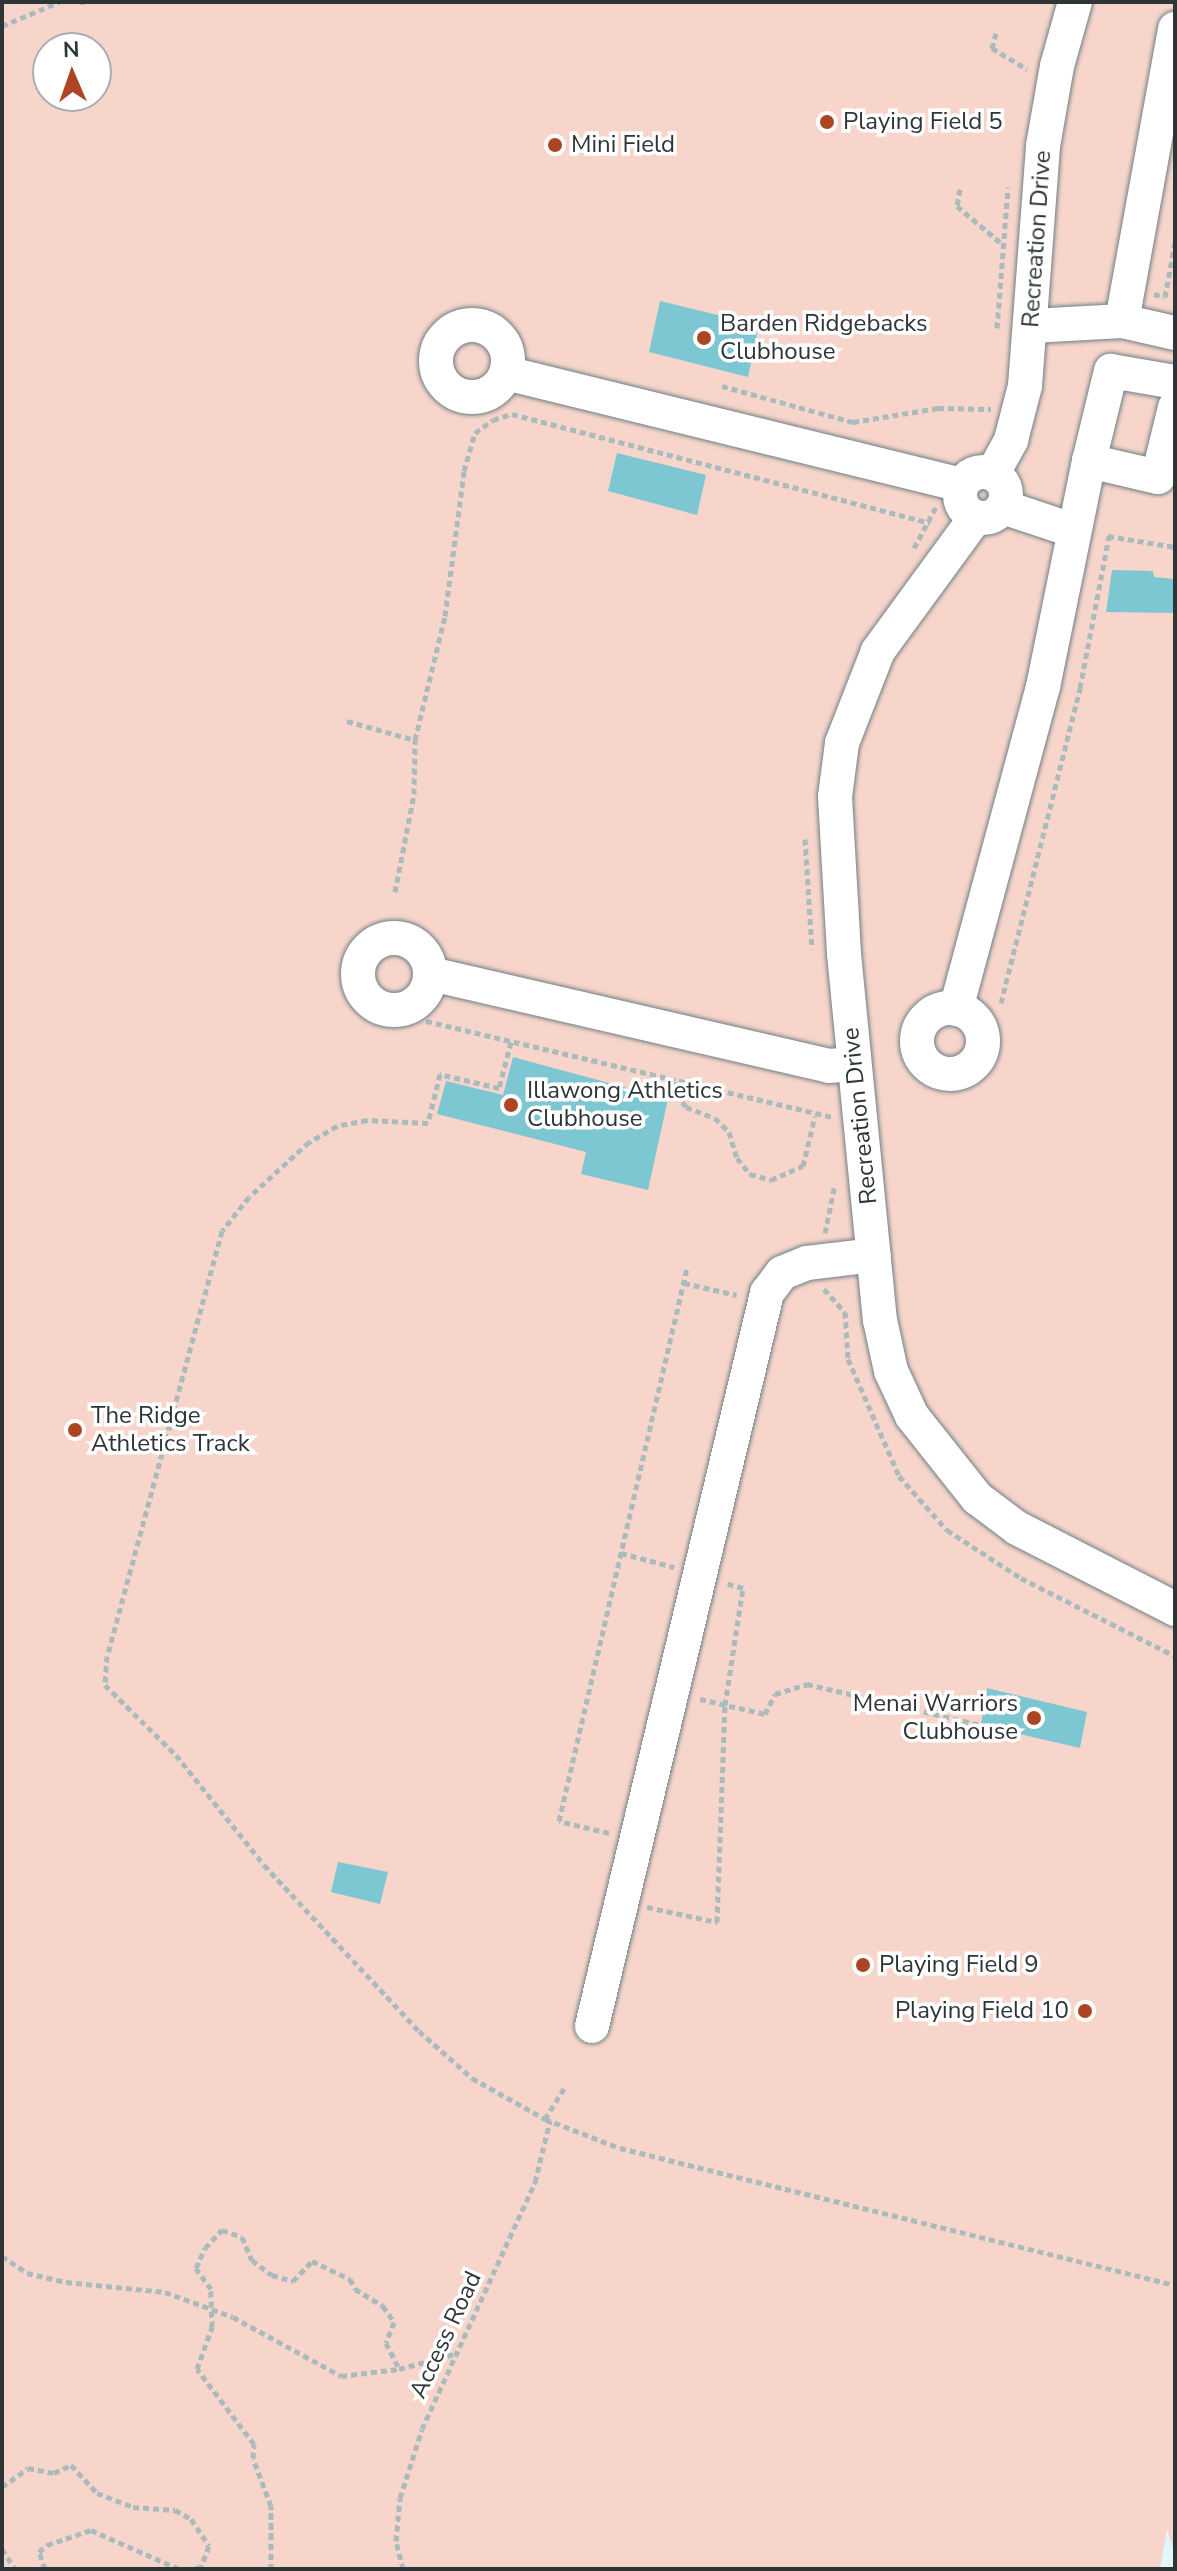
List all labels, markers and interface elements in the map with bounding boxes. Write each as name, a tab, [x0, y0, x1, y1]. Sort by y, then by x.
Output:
north arrow	[32, 32, 112, 112]
text: N	[62, 35, 80, 65]
place label: Playing Field 5	[843, 108, 1003, 136]
marker: Playing Field 5	[818, 113, 836, 131]
place label: Mini Field	[571, 131, 675, 159]
marker: Mini Field	[546, 136, 564, 154]
street label: Recreation Drive	[1016, 149, 1058, 329]
place label: Barden Ridgebacks Clubhouse	[720, 310, 928, 366]
marker: Barden Ridgebacks Clubhouse	[695, 329, 713, 347]
street label: Recreation Drive	[836, 1026, 884, 1206]
place label: Illawong Athletics Clubhouse	[527, 1077, 723, 1133]
marker: Illawong Athletics Clubhouse	[502, 1096, 520, 1114]
place label: The Ridge Athletics Track	[91, 1402, 250, 1458]
marker: The Ridge Athletics Track	[66, 1421, 84, 1439]
place label: Menai Warriors Clubhouse	[853, 1690, 1018, 1746]
marker: Menai Warriors Clubhouse	[1025, 1709, 1043, 1727]
place label: Playing Field 9	[879, 1951, 1039, 1979]
marker: Playing Field 9	[854, 1956, 872, 1974]
place label: Playing Field 10	[895, 1997, 1069, 2025]
marker: Playing Field 10	[1076, 2002, 1094, 2020]
street label: Access Road	[404, 2267, 488, 2403]

